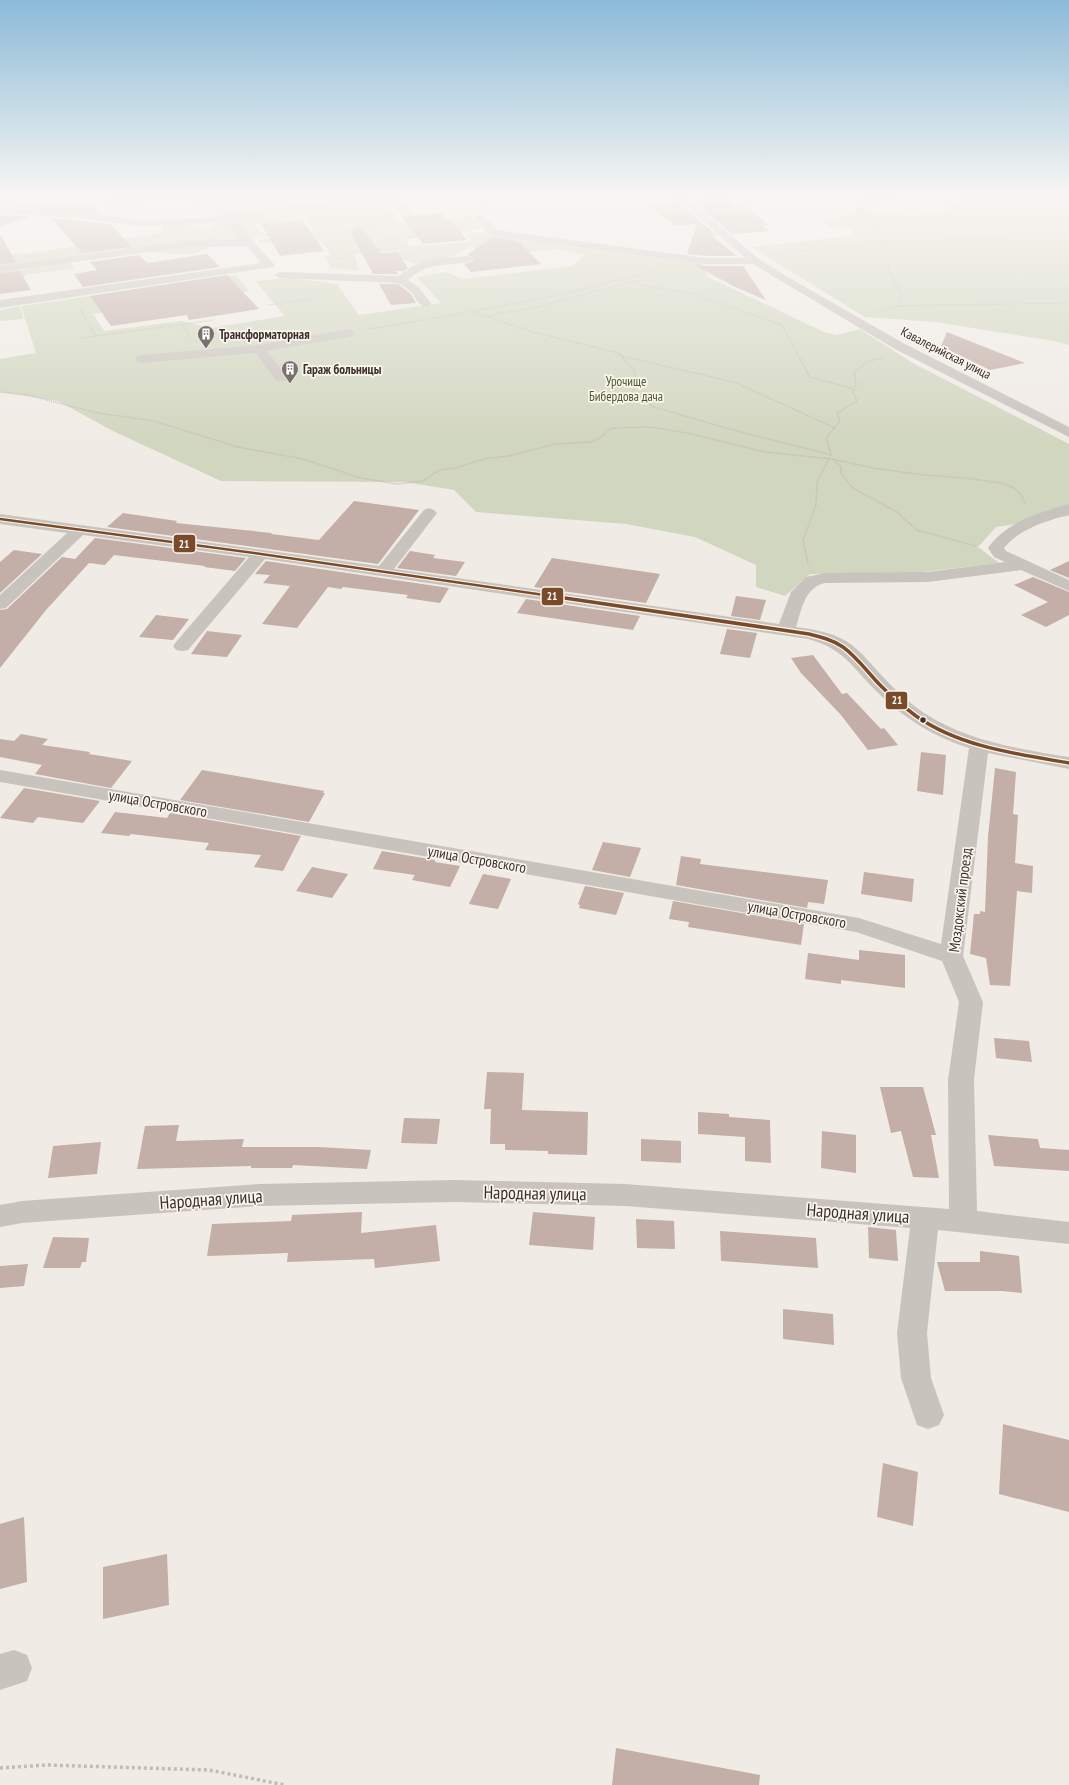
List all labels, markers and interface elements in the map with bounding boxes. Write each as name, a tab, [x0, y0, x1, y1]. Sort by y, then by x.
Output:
street label: Кавалерийская улица	[898, 323, 994, 383]
building icon: Трансформаторная	[196, 324, 216, 349]
place label: Трансформаторная	[219, 326, 310, 343]
building icon: Гараж больницы	[280, 359, 300, 384]
place label: Гараж больницы	[303, 361, 382, 378]
park label: Урочище Бибердова дача	[589, 373, 663, 405]
line badge: 21	[173, 534, 196, 553]
text: 21	[179, 537, 189, 551]
line badge: 21	[541, 587, 564, 606]
text: 21	[547, 589, 557, 603]
line badge: 21	[885, 691, 908, 710]
text: 21	[892, 693, 902, 707]
unlabelled marker	[918, 715, 928, 725]
street label: улица Островского	[107, 785, 209, 821]
street label: улица Островского	[426, 841, 528, 877]
street label: Моздокский проезд	[944, 846, 976, 953]
street label: улица Островского	[746, 896, 848, 932]
street label: Народная улица	[483, 1181, 587, 1205]
street label: Народная улица	[159, 1184, 263, 1214]
street label: Народная улица	[806, 1198, 910, 1228]

